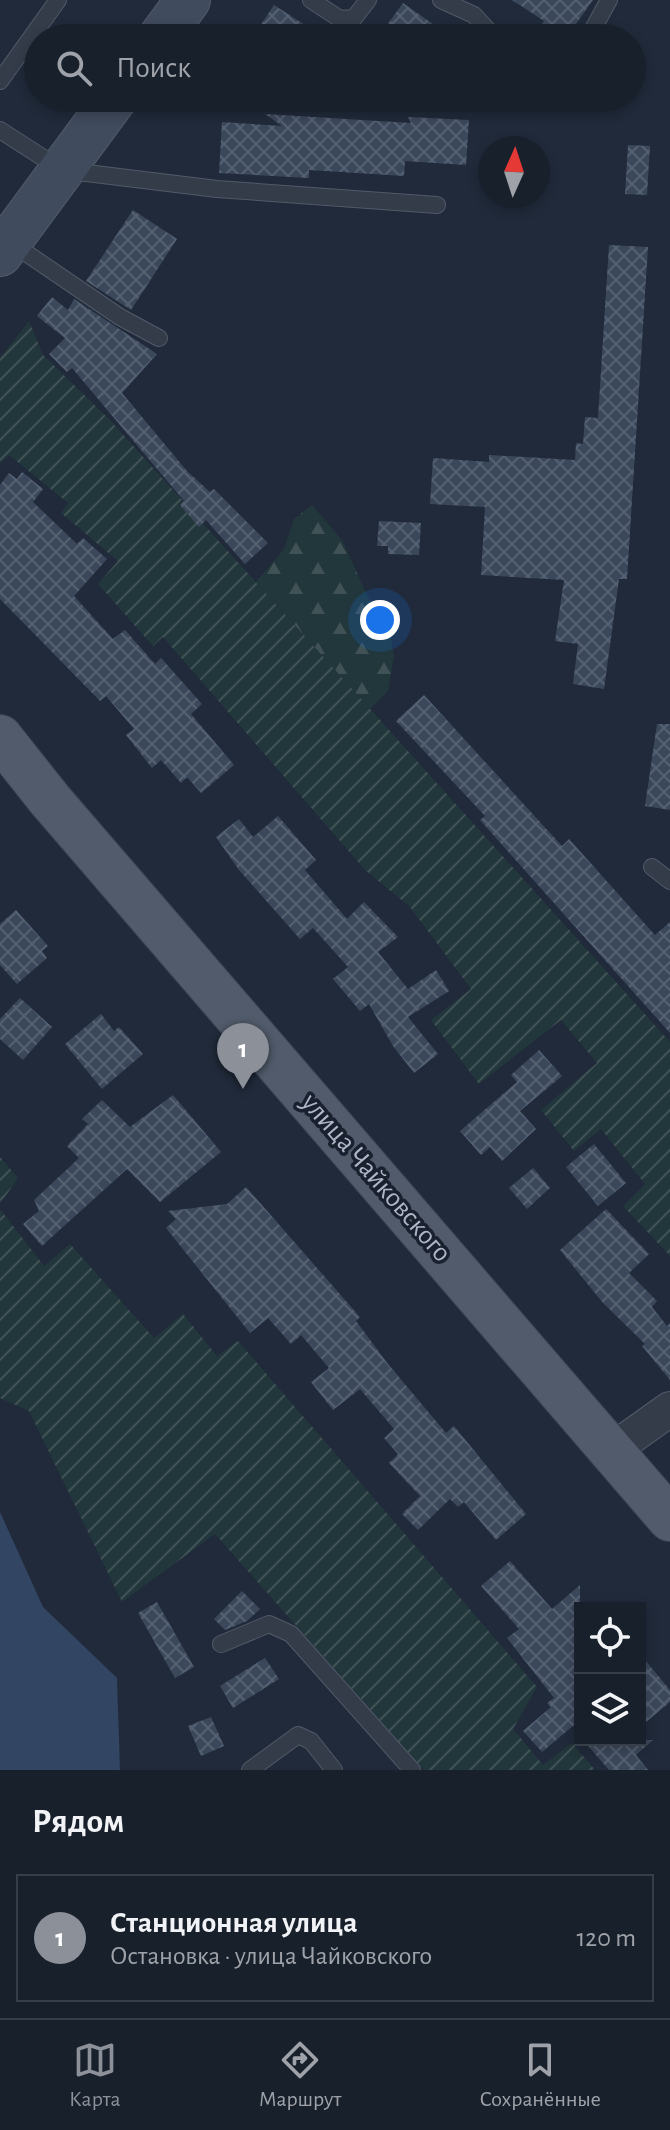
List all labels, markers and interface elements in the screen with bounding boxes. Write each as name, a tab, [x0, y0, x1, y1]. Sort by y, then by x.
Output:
search box	[24, 24, 646, 112]
icon: search	[52, 46, 96, 90]
text: Поиск	[116, 53, 191, 83]
north arrow	[478, 136, 550, 208]
your location	[360, 600, 400, 640]
pin: 1	[217, 1023, 269, 1089]
street label: улица Чайковского	[295, 1088, 456, 1267]
map controls	[574, 1602, 646, 1746]
button: locate	[574, 1602, 646, 1674]
button: layers	[574, 1674, 646, 1746]
text: Рядом	[32, 1805, 124, 1839]
text: Станционная улица	[110, 1908, 357, 1938]
text: 1	[55, 1925, 65, 1951]
text: 120 m	[576, 1925, 636, 1951]
text: Остановка · улица Чайковского	[110, 1943, 432, 1969]
tab: Карта	[69, 2038, 121, 2112]
tab: Маршрут	[259, 2038, 341, 2112]
tab: Сохранённые	[479, 2038, 601, 2112]

